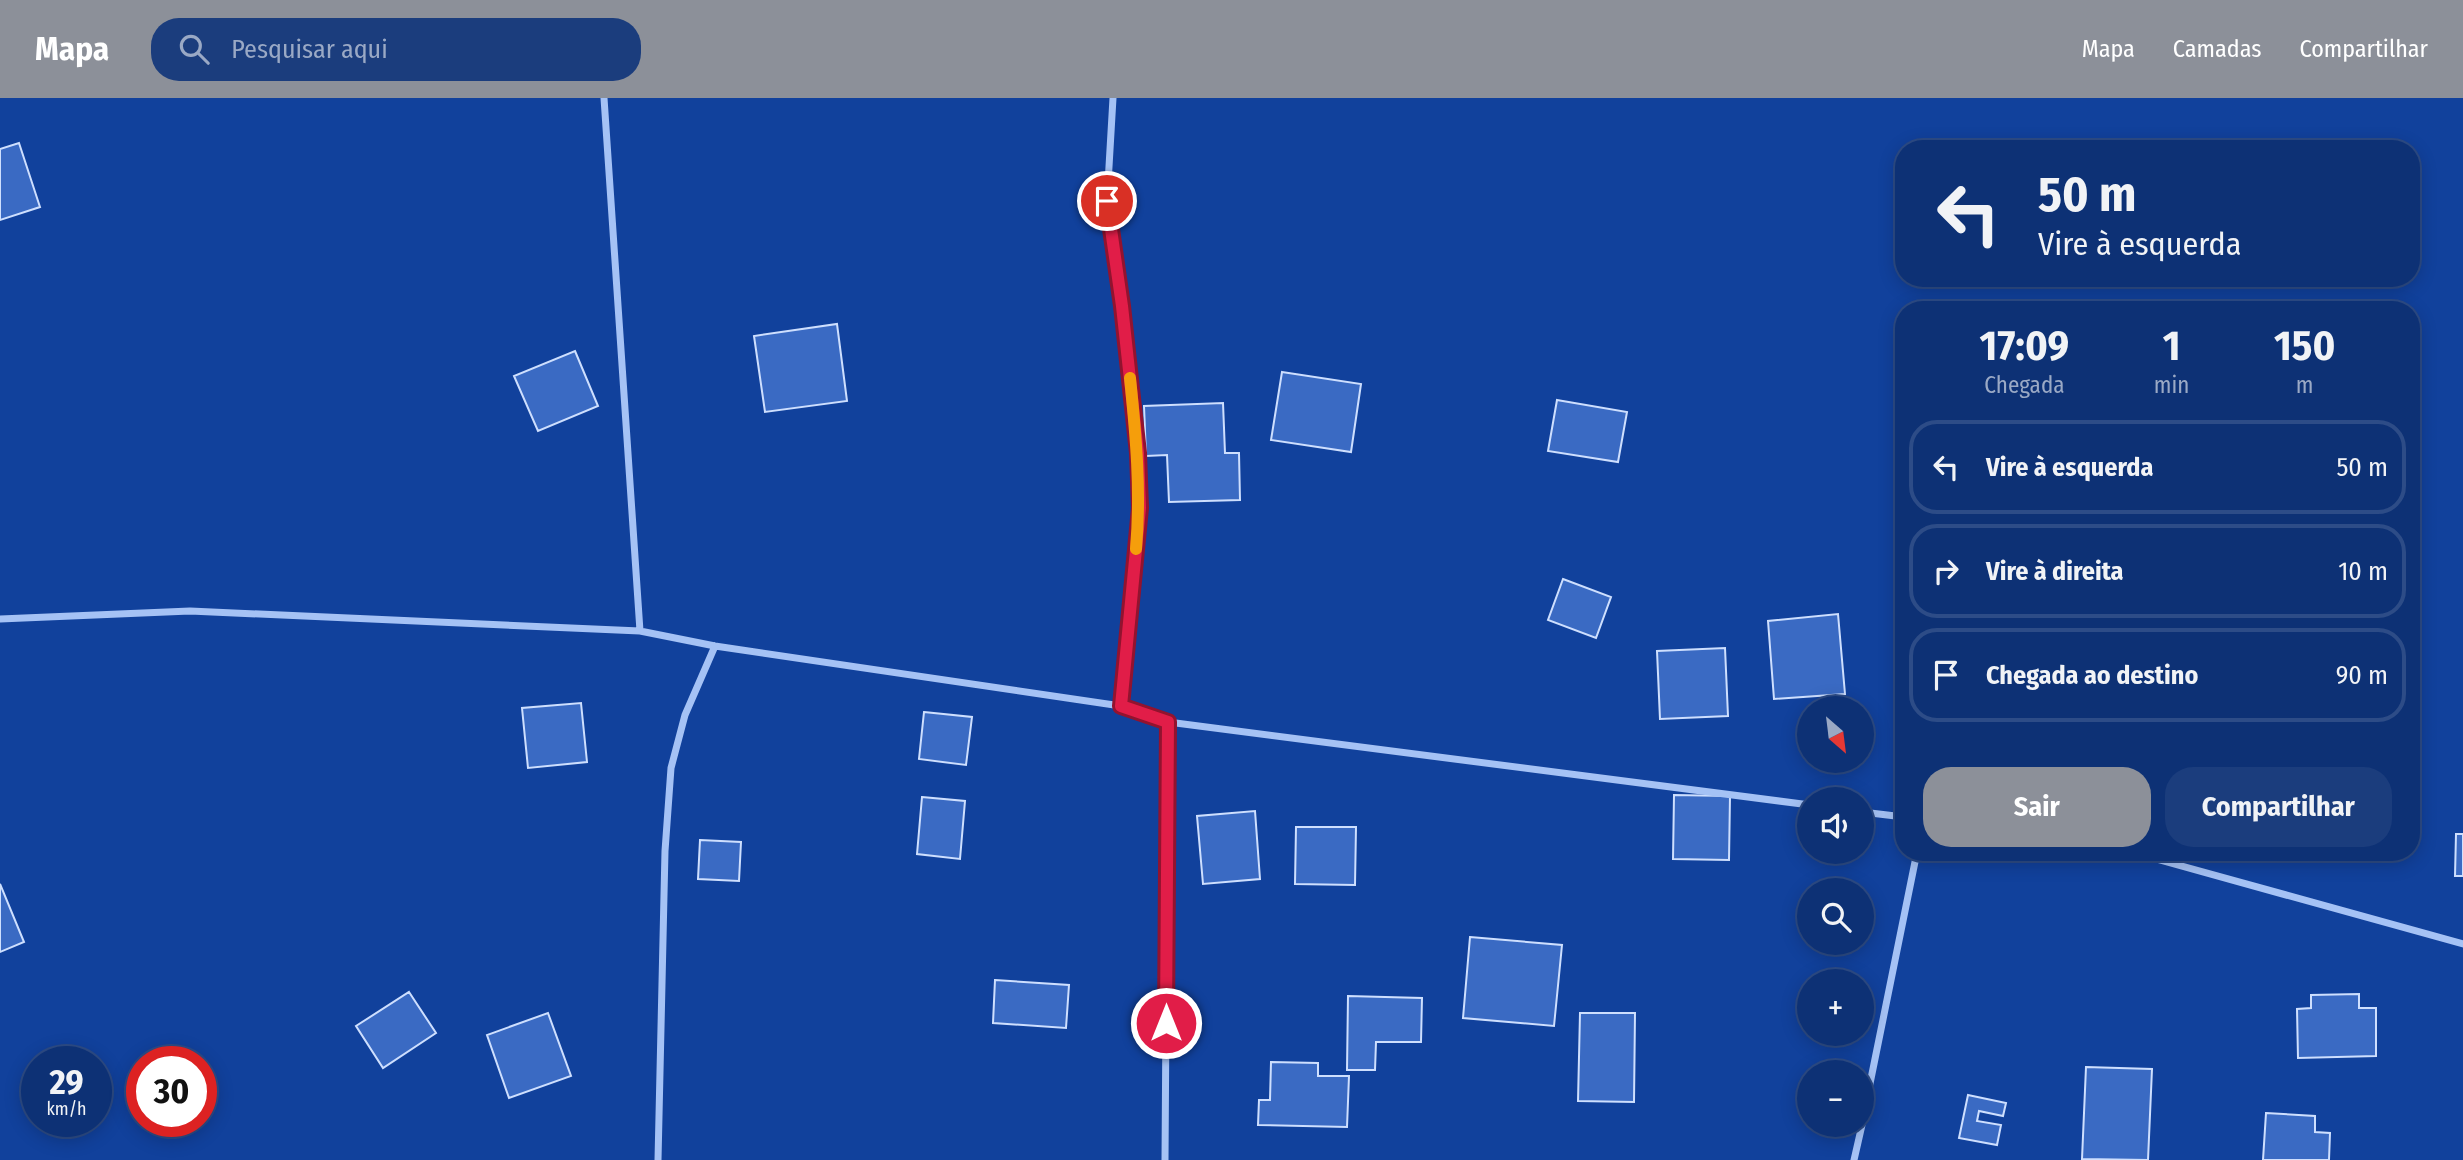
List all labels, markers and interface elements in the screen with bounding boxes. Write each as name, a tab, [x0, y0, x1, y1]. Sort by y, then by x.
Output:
search box	[151, 18, 641, 81]
text: Mapa	[35, 29, 109, 69]
icon: search	[175, 30, 213, 68]
text: Pesquisar aqui	[231, 34, 388, 65]
text: Mapa	[2082, 35, 2135, 63]
text: Camadas	[2173, 35, 2262, 63]
text: Compartilhar	[2300, 35, 2428, 63]
text: 50 m	[2038, 165, 2136, 224]
icon: left	[1923, 168, 2014, 259]
pin	[1077, 171, 1137, 231]
icon: arrive	[1088, 182, 1126, 220]
text: Vire à esquerda	[2038, 225, 2241, 263]
text: 17:09	[1980, 321, 2069, 371]
text: 1	[2163, 321, 2181, 371]
text: 150	[2274, 321, 2335, 371]
text: Chegada	[1984, 371, 2065, 399]
text: min	[2154, 371, 2189, 399]
text: m	[2296, 371, 2314, 399]
icon: left	[1927, 448, 1965, 486]
text: Vire à esquerda	[1986, 452, 2153, 483]
text: 50 m	[2336, 452, 2388, 483]
icon: right	[1927, 552, 1965, 590]
text: Vire à direita	[1986, 556, 2124, 587]
text: 10 m	[2338, 556, 2388, 587]
icon: arrive	[1927, 656, 1965, 694]
text: Chegada ao destino	[1986, 660, 2198, 691]
text: 90 m	[2336, 660, 2388, 691]
north arrow	[1797, 696, 1874, 774]
map controls	[1797, 696, 1874, 1137]
button: Sair	[1923, 767, 2151, 847]
button: Compartilhar	[2165, 767, 2392, 847]
button: sound	[1797, 787, 1874, 864]
button: search	[1797, 878, 1874, 955]
button: +	[1797, 969, 1874, 1046]
position arrow	[1129, 986, 1203, 1060]
speed limit sign: 30	[126, 1046, 217, 1137]
button: −	[1797, 1060, 1874, 1137]
text: 29	[49, 1061, 84, 1103]
text: km/h	[46, 1098, 87, 1120]

